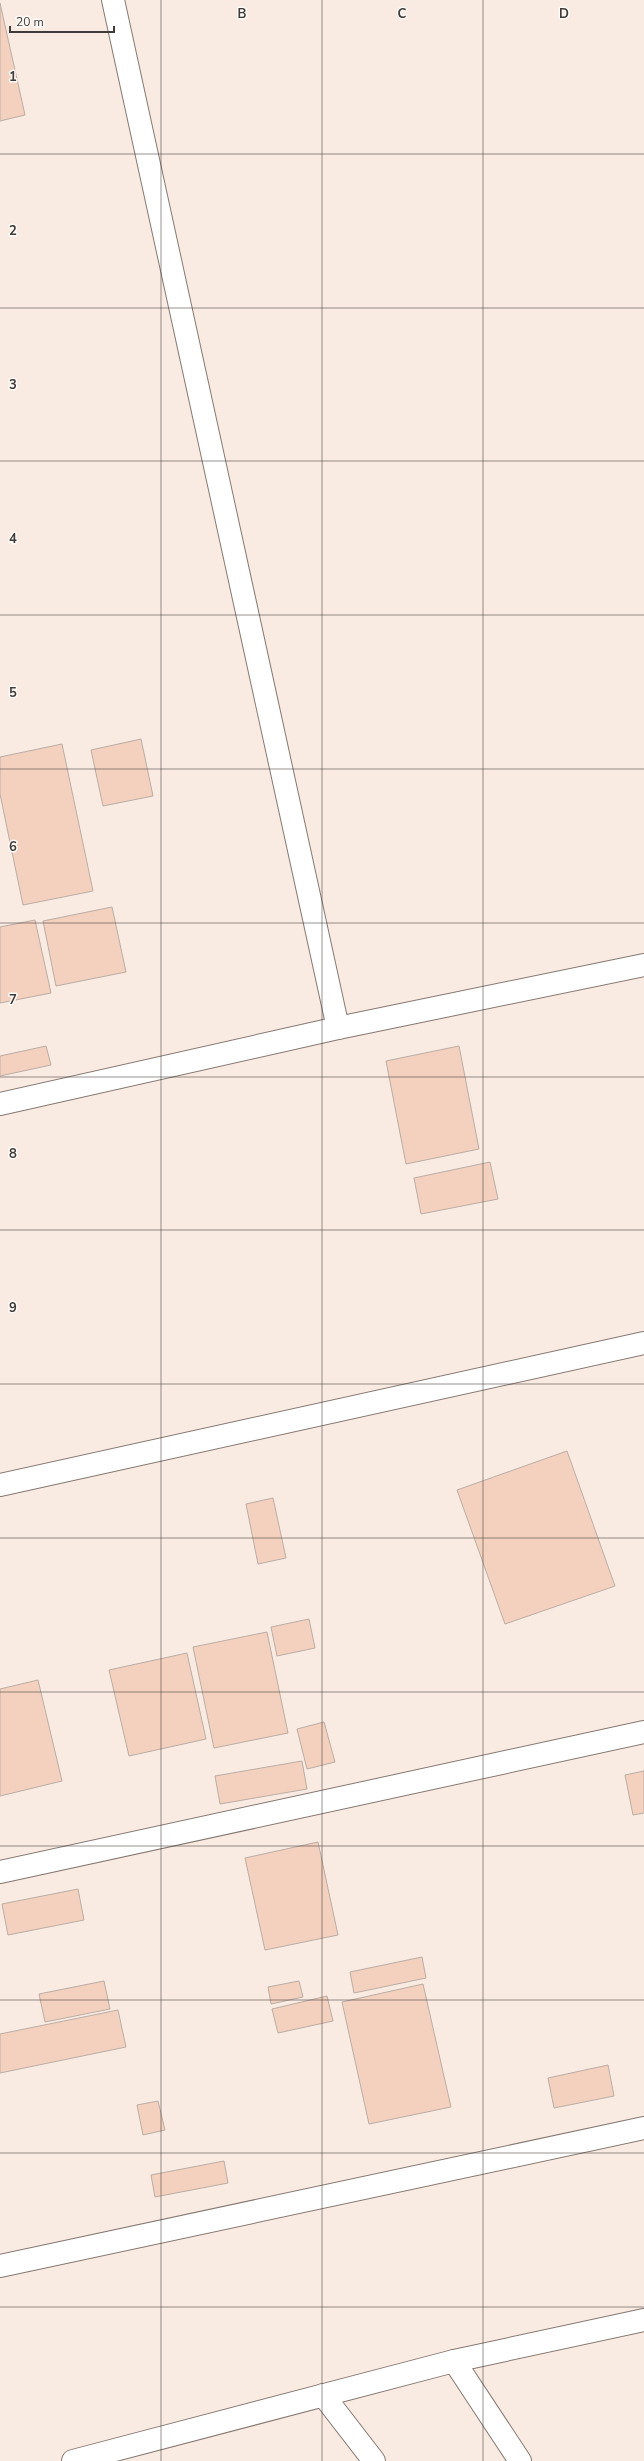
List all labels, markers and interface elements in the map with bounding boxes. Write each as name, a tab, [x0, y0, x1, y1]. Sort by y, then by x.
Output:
text: B	[238, 5, 247, 23]
text: C	[398, 5, 407, 23]
text: D	[559, 5, 569, 23]
scale bar	[10, 8, 114, 34]
text: 20 m	[16, 14, 44, 30]
text: 1	[9, 68, 17, 86]
text: 2	[9, 222, 17, 240]
text: 3	[9, 376, 17, 394]
text: 4	[9, 530, 17, 548]
text: 5	[9, 684, 17, 702]
text: 6	[9, 838, 17, 856]
text: 7	[9, 991, 17, 1009]
text: 8	[9, 1145, 17, 1163]
text: 9	[9, 1299, 17, 1317]

